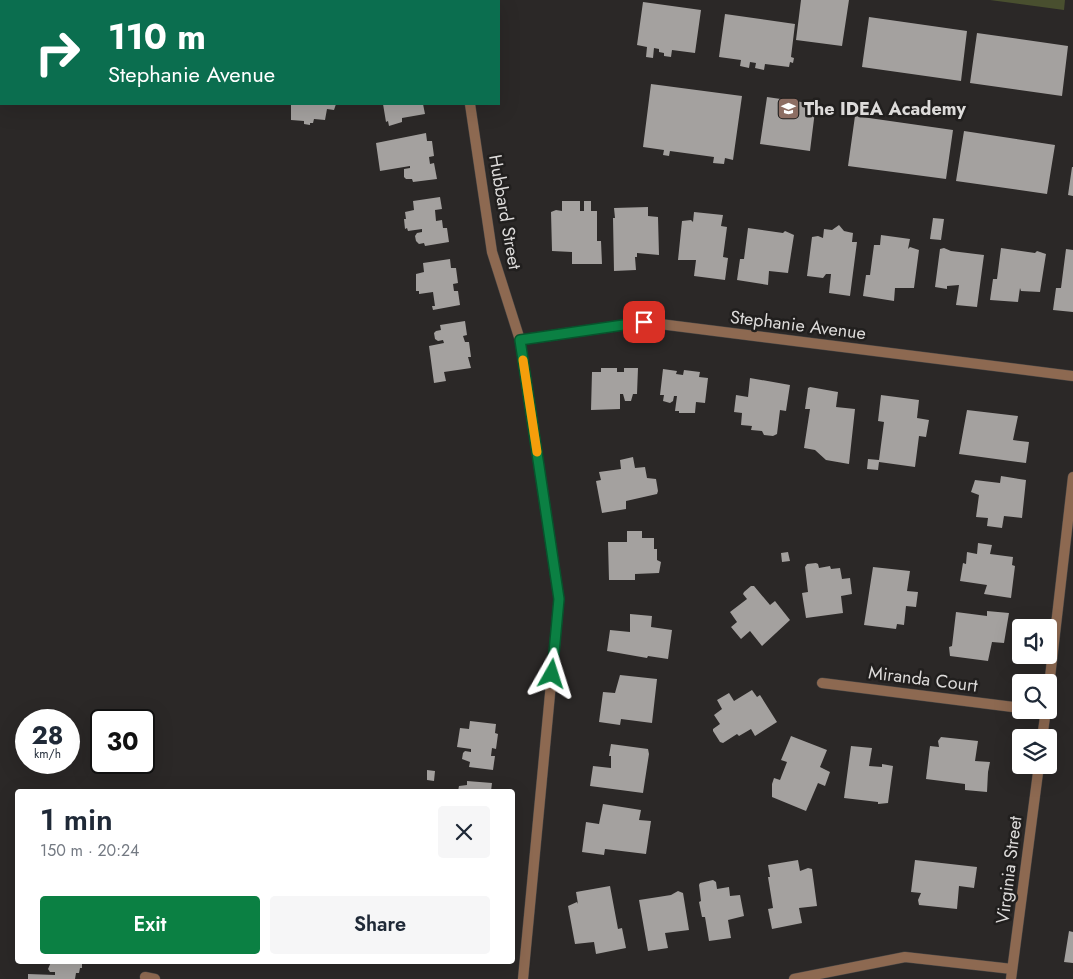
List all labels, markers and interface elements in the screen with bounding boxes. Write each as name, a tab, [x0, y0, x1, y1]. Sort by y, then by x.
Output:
text: 110 m	[108, 12, 206, 62]
icon: right	[25, 20, 90, 85]
text: Stephanie Avenue	[108, 58, 275, 90]
place label: The IDEA Academy	[804, 96, 966, 122]
school or university icon: The IDEA Academy	[776, 97, 800, 121]
street label: Hubbard Street	[482, 152, 528, 272]
pin	[623, 301, 665, 343]
street label: Stephanie Avenue	[729, 304, 867, 346]
icon: arrive	[630, 308, 658, 336]
map controls	[1012, 619, 1057, 774]
button: sound	[1012, 619, 1057, 664]
position arrow	[525, 647, 577, 699]
street label: Miranda Court	[867, 659, 980, 699]
button: search	[1012, 674, 1057, 719]
speed limit sign: 30	[90, 709, 155, 774]
text: 28	[31, 717, 64, 753]
button: layers	[1012, 729, 1057, 774]
text: km/h	[34, 745, 61, 763]
text: 1 min	[40, 798, 113, 841]
button: close	[438, 806, 490, 858]
street label: Virginia Street	[989, 814, 1029, 925]
text: 150 m · 20:24	[40, 839, 139, 862]
button: Exit	[40, 896, 260, 954]
button: Share	[270, 896, 490, 954]

